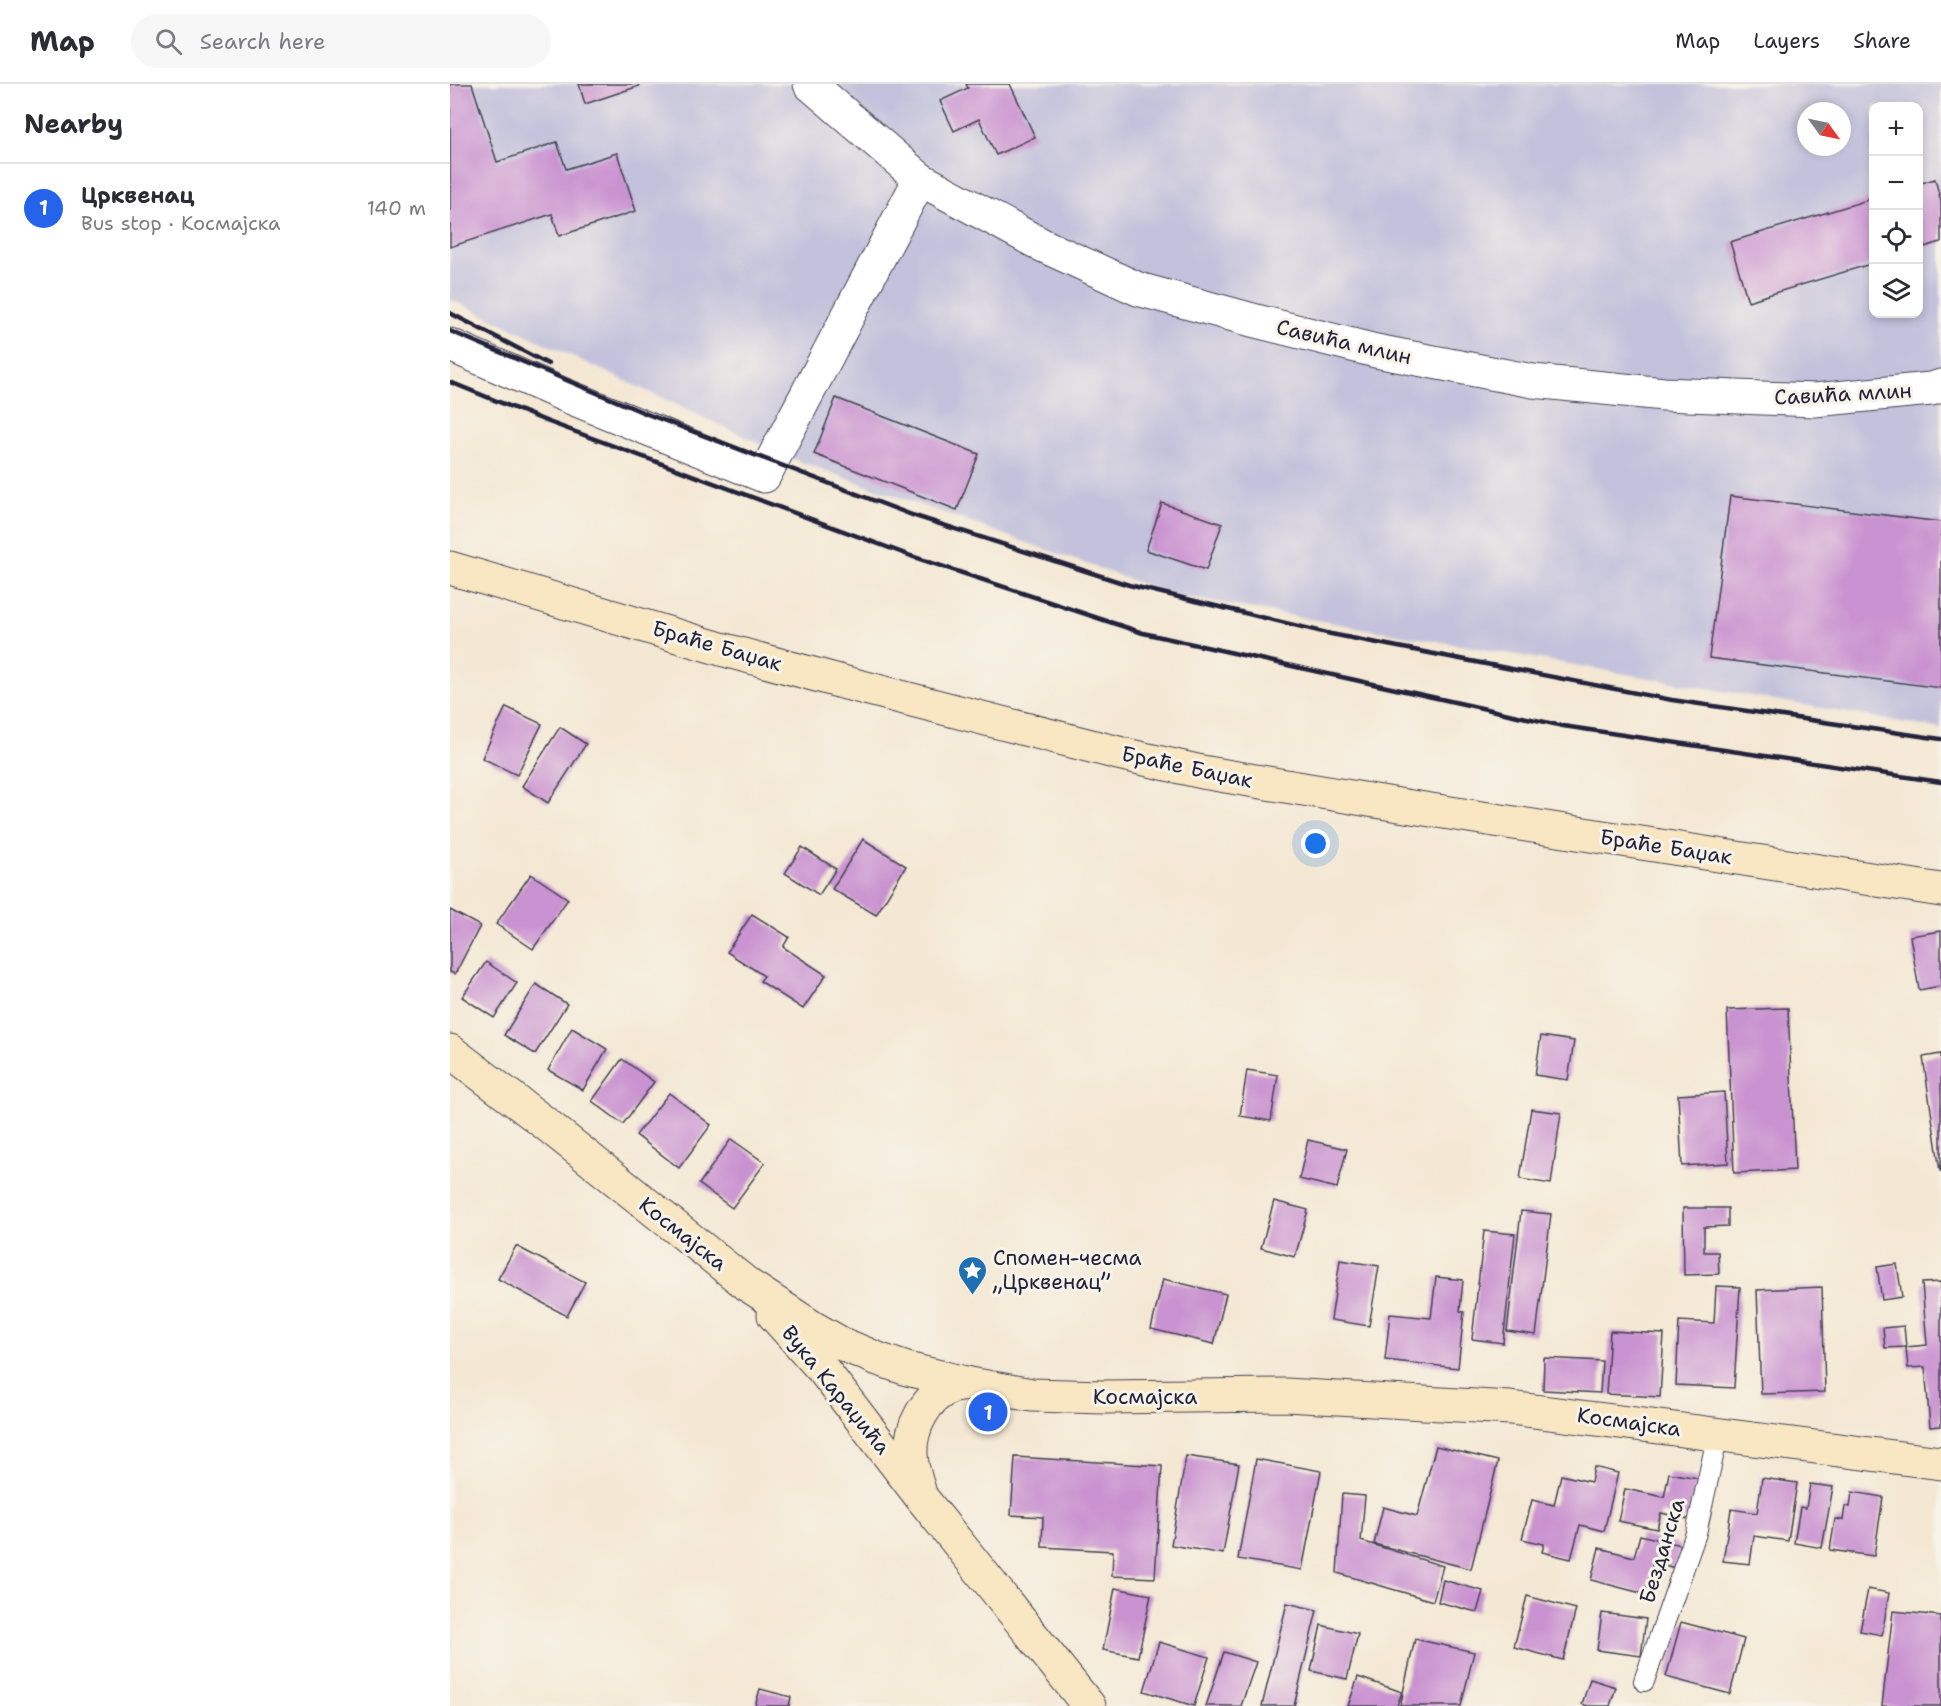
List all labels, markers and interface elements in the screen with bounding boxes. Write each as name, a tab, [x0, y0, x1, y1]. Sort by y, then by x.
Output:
search box	[131, 14, 551, 68]
text: Map	[30, 22, 95, 60]
icon: search	[152, 25, 185, 58]
text: Search here	[200, 27, 325, 56]
text: Map	[1675, 27, 1720, 55]
text: Layers	[1753, 27, 1820, 55]
text: Share	[1853, 27, 1911, 55]
north arrow	[1797, 102, 1851, 156]
map controls	[1869, 102, 1923, 318]
button: +	[1869, 102, 1923, 156]
text: Nearby	[24, 106, 123, 141]
button: −	[1869, 156, 1923, 210]
text: Црквенац	[81, 181, 194, 210]
text: 1	[39, 195, 48, 221]
text: 140 m	[367, 195, 426, 221]
text: Bus stop · Космајска	[81, 210, 281, 236]
button: locate	[1869, 210, 1923, 264]
button: layers	[1869, 264, 1923, 318]
street label: Савића млин	[1274, 313, 1414, 371]
street label: Савића млин	[1773, 376, 1913, 412]
street label: Браће Баџак	[649, 614, 785, 678]
street label: Браће Баџак	[1119, 739, 1255, 795]
street label: Браће Баџак	[1598, 823, 1734, 871]
your location	[1301, 829, 1330, 858]
street label: Космајска	[633, 1191, 733, 1277]
place label: Спомен-чесма „Црквенац”	[992, 1244, 1142, 1296]
place icon: Спомен-чесма „Црквенац”	[956, 1254, 988, 1296]
street label: Вука Караџића	[775, 1320, 897, 1460]
street label: Космајска	[1093, 1383, 1197, 1411]
pin: 1	[968, 1390, 1008, 1434]
street label: Космајска	[1575, 1401, 1683, 1443]
street label: Безданска	[1633, 1495, 1691, 1607]

